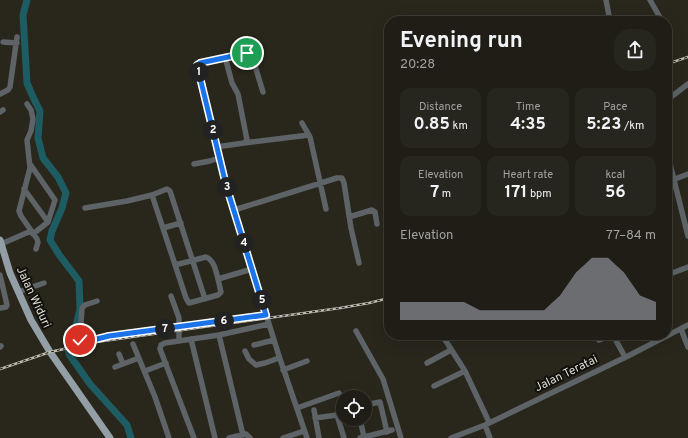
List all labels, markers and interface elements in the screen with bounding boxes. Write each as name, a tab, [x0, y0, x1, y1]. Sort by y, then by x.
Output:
text: Evening run	[400, 28, 523, 55]
button: share	[614, 29, 656, 71]
pin	[230, 36, 264, 70]
icon: arrive	[236, 42, 258, 64]
text: 20:28	[400, 57, 435, 73]
pin: 1	[189, 62, 209, 82]
text: 1	[197, 65, 201, 79]
text: Distance	[419, 100, 462, 114]
text: Time	[516, 100, 540, 114]
text: Pace	[603, 100, 627, 114]
text: 0.85	[414, 114, 450, 136]
text: 4:35	[510, 114, 546, 136]
text: 5:23	[586, 114, 621, 136]
text: km	[450, 119, 468, 133]
text: /km	[621, 119, 644, 133]
pin: 2	[203, 120, 223, 140]
text: 2	[210, 123, 216, 137]
text: Elevation	[418, 168, 463, 182]
text: Heart rate	[503, 168, 553, 182]
text: kcal	[606, 168, 625, 182]
pin: 3	[217, 177, 237, 197]
text: 3	[224, 180, 230, 194]
text: 7	[430, 182, 439, 204]
text: 171	[504, 182, 527, 204]
text: 56	[605, 182, 626, 204]
text: m	[439, 187, 451, 201]
text: bpm	[527, 187, 552, 201]
text: Elevation	[400, 228, 453, 244]
text: 77–84 m	[606, 228, 656, 244]
pin: 4	[234, 233, 254, 253]
text: 4	[240, 236, 248, 250]
street label: Jalan Widuri	[12, 264, 54, 331]
pin: 5	[252, 290, 272, 310]
text: 5	[259, 293, 265, 307]
pin: 6	[214, 311, 234, 331]
text: 6	[221, 314, 227, 328]
pin: 7	[155, 319, 175, 339]
text: 7	[162, 322, 168, 336]
pin	[63, 323, 97, 357]
icon: check	[69, 329, 91, 351]
street label: Jalan Teratai	[532, 352, 601, 396]
map controls	[336, 390, 372, 426]
button: locate	[336, 390, 372, 426]

